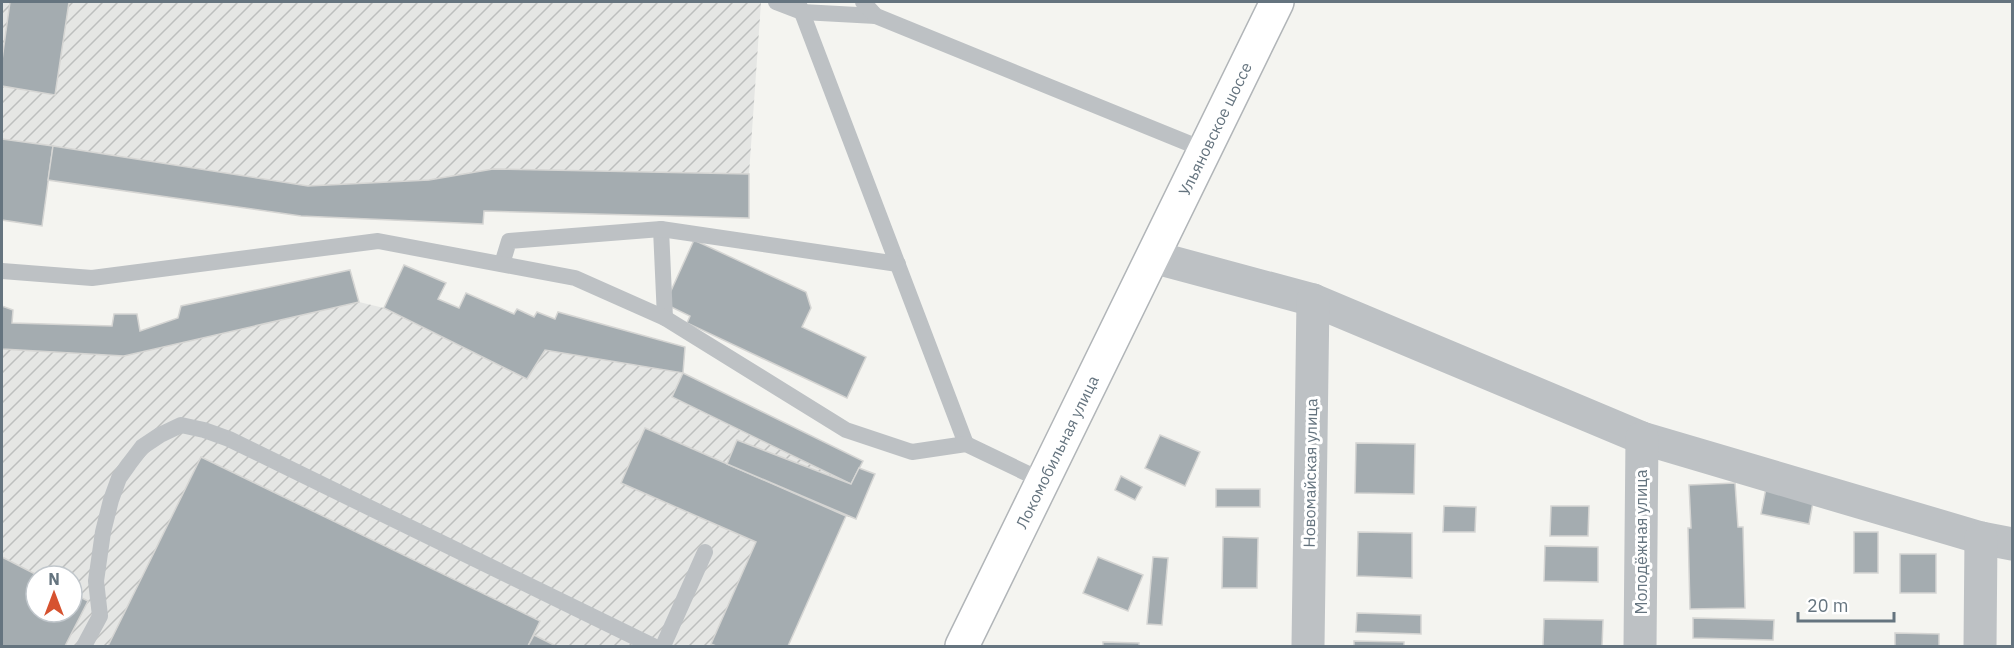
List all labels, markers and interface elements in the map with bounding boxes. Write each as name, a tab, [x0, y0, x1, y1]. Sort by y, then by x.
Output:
street label: Ульяновское шоссе	[1174, 59, 1256, 199]
street label: Локомобильная улица	[1011, 372, 1103, 532]
street label: Новомайская улица	[1299, 398, 1321, 548]
street label: Молодёжная улица	[1631, 469, 1651, 614]
north arrow	[24, 564, 84, 624]
text: N	[48, 569, 60, 589]
scale bar	[1798, 585, 1894, 623]
text: 20 m	[1807, 594, 1849, 617]

